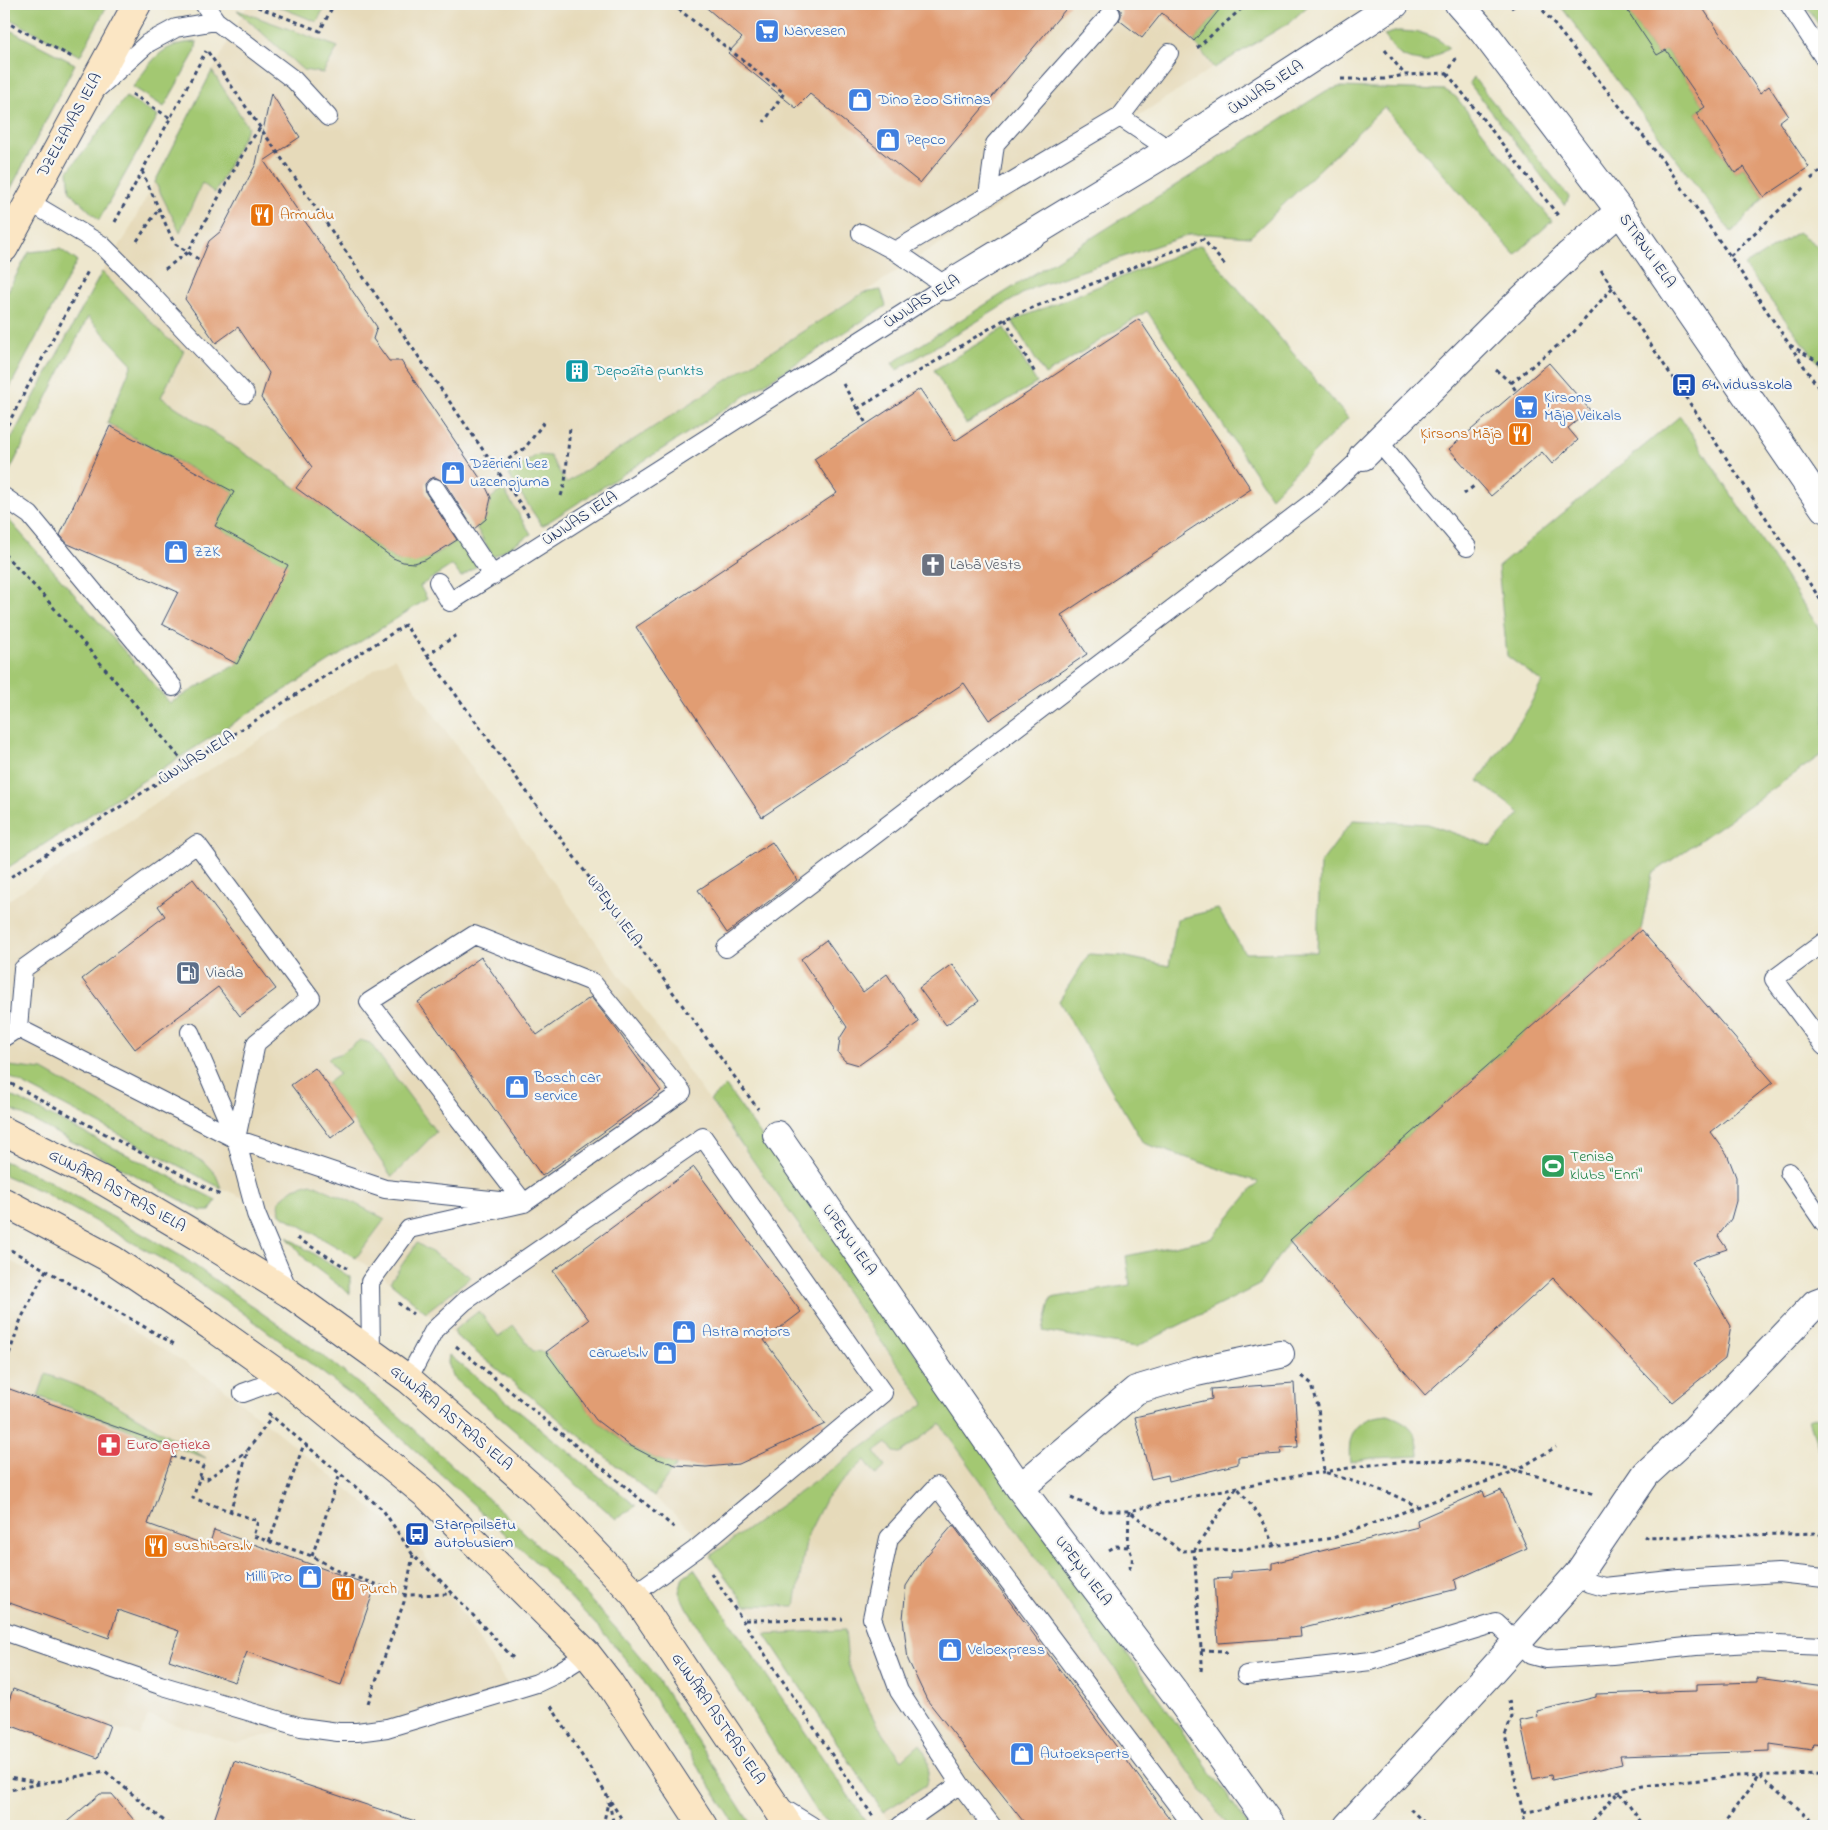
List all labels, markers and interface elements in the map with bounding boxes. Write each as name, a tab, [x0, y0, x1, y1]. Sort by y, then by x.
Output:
supermarket icon: Narvesen	[754, 18, 780, 44]
place label: Narvesen	[784, 19, 846, 43]
street label: ŪNIJAS IELA	[1223, 54, 1309, 121]
street label: DZELZAVAS IELA	[31, 69, 109, 182]
shop icon: Dino Zoo Stirnas	[847, 87, 873, 113]
place label: Dino Zoo Stirnas	[877, 88, 991, 112]
shop icon: Pepco	[875, 127, 901, 153]
place label: Pepco	[906, 128, 946, 152]
restaurant icon: Armudu	[249, 202, 275, 228]
place label: Armudu	[280, 203, 334, 227]
street label: STIRNU IELA	[1612, 209, 1682, 293]
street label: ŪNIJAS IELA	[879, 269, 965, 335]
building icon: Depozīta punkts	[564, 358, 590, 384]
place label: Depozīta punkts	[593, 359, 704, 383]
bus stop icon: 64. vidusskola	[1671, 372, 1697, 398]
place label: 64. vidusskola	[1702, 373, 1793, 397]
place label: Ķirsons Māja Veikals	[1544, 386, 1622, 428]
supermarket icon: Ķirsons Māja Veikals	[1513, 394, 1539, 420]
restaurant icon: Ķirsons Māja	[1507, 421, 1533, 447]
place label: Ķirsons Māja	[1420, 422, 1502, 446]
place label: Dzērieni bez uzcenojuma	[469, 452, 549, 494]
shop icon: Dzērieni bez uzcenojuma	[440, 460, 466, 486]
street label: ŪNIJAS IELA	[537, 485, 623, 552]
shop icon: ZZK	[163, 539, 189, 565]
place label: ZZK	[194, 540, 220, 564]
church icon: Labā Vēsts	[920, 552, 946, 578]
place label: Labā Vēsts	[950, 553, 1021, 577]
street label: ŪNIJAS IELA	[154, 725, 240, 791]
street label: UPEŅU IELA	[580, 871, 648, 951]
fuel station icon: Viada	[175, 960, 201, 986]
place label: Viada	[205, 961, 243, 985]
place label: Bosch car service	[533, 1066, 601, 1108]
shop icon: Bosch car service	[504, 1074, 530, 1100]
street label: GUNĀRA ASTRAS IELA	[44, 1143, 190, 1239]
place label: Tenisa klubs "Enri"	[1570, 1145, 1643, 1187]
sports icon: Tenisa klubs "Enri"	[1540, 1153, 1566, 1179]
street label: UPEŅU IELA	[816, 1199, 882, 1281]
shop icon: Astra motors	[671, 1319, 697, 1345]
place label: Astra motors	[702, 1320, 791, 1344]
shop icon: carweb.lv	[652, 1340, 678, 1366]
place label: carweb.lv	[589, 1341, 649, 1365]
street label: GUNĀRA ASTRAS IELA	[384, 1359, 518, 1477]
pharmacy icon: Euro aptieka	[96, 1432, 122, 1458]
place label: Euro aptieka	[126, 1433, 211, 1457]
place label: Starppilsētu autobusiem	[434, 1513, 516, 1555]
bus stop icon: Starppilsētu autobusiem	[404, 1521, 430, 1547]
street label: UPEŅU IELA	[1049, 1531, 1117, 1611]
restaurant icon: sushibars.lv	[143, 1533, 169, 1559]
place label: sushibars.lv	[174, 1534, 253, 1558]
shop icon: Milli Pro	[297, 1564, 323, 1590]
place label: Milli Pro	[246, 1565, 292, 1589]
restaurant icon: Purch	[330, 1576, 356, 1602]
place label: Purch	[360, 1577, 397, 1601]
shop icon: Veloexpress	[937, 1637, 963, 1663]
place label: Veloexpress	[967, 1638, 1045, 1662]
street label: GUNĀRA ASTRAS IELA	[665, 1648, 771, 1790]
shop icon: Autoeksperts	[1009, 1741, 1035, 1767]
place label: Autoeksperts	[1040, 1742, 1129, 1766]

